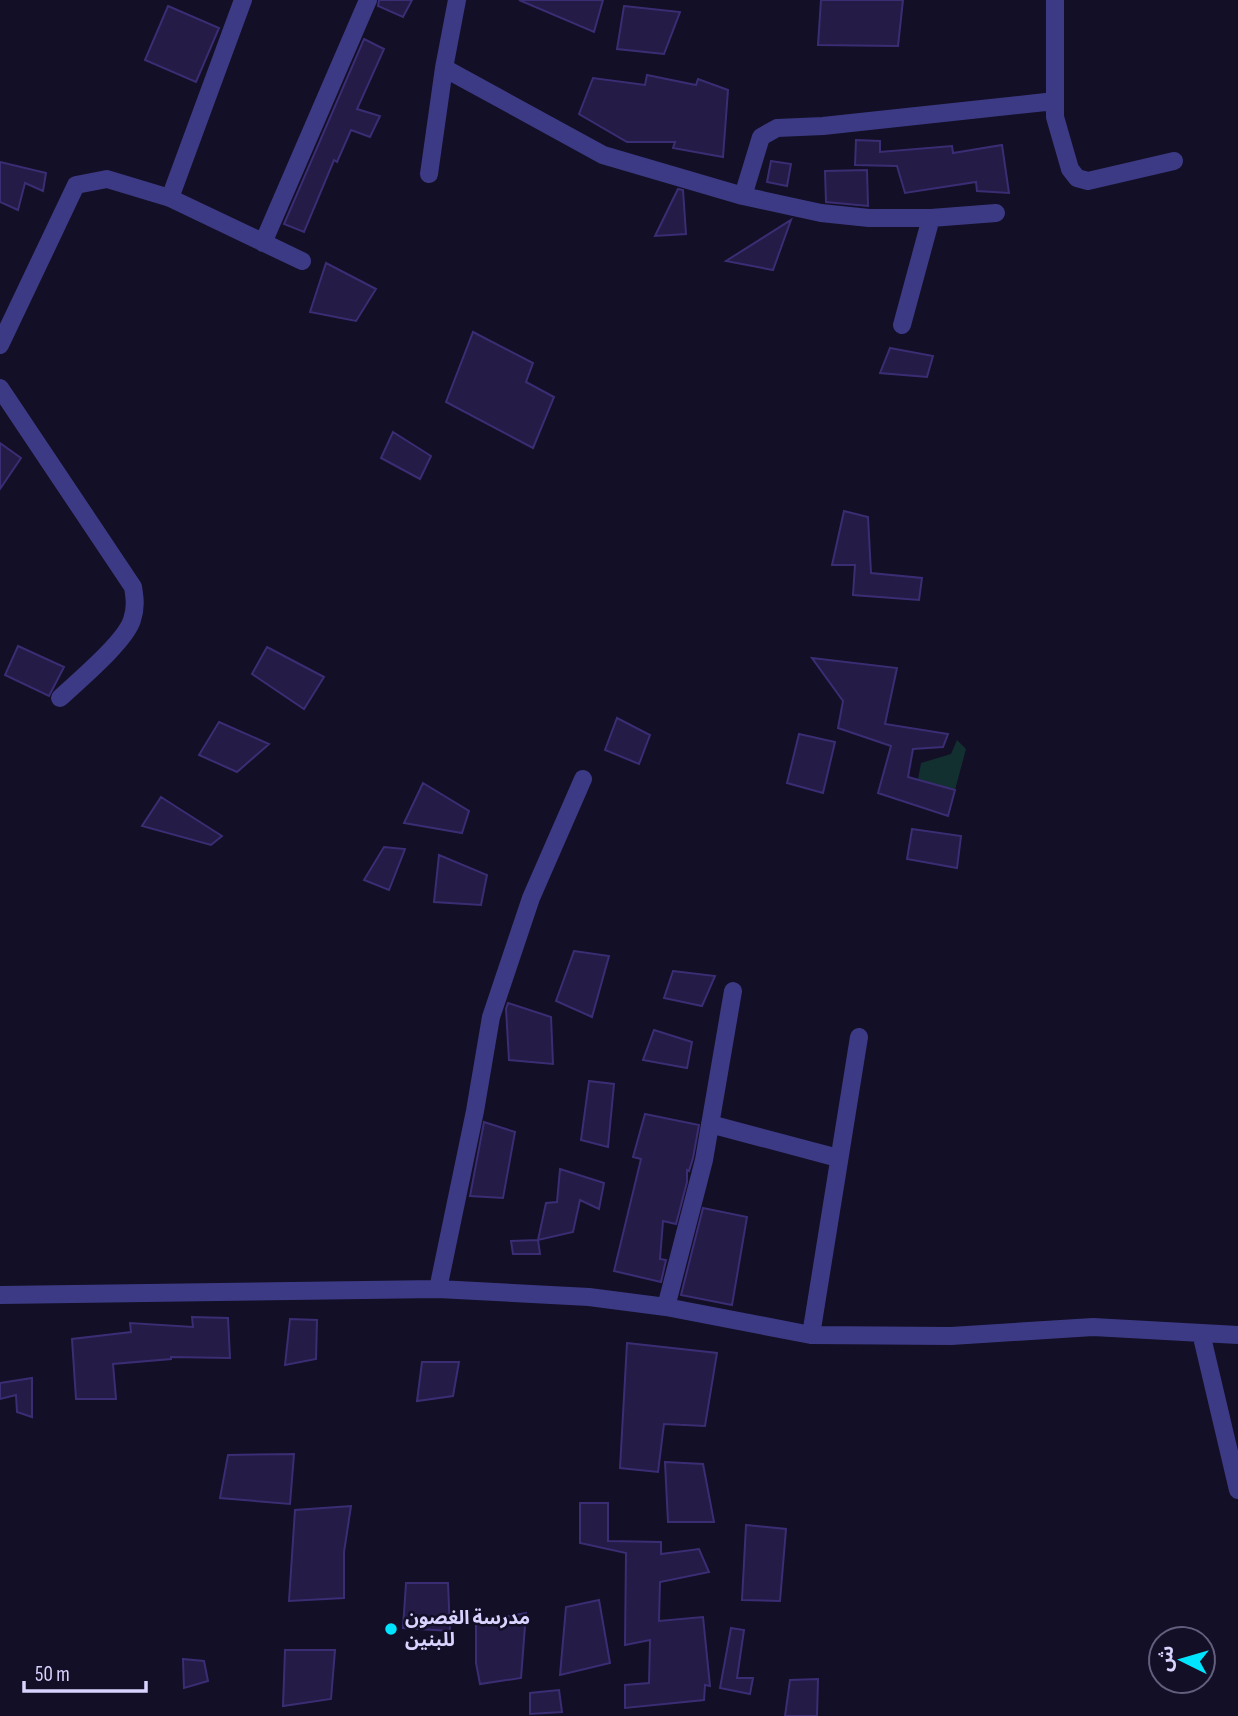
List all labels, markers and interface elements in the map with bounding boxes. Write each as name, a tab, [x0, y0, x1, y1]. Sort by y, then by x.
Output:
place label: مدرسة الغصون للبنين	[405, 1607, 530, 1652]
marker: مدرسة الغصون للبنين	[383, 1621, 399, 1637]
north arrow	[1147, 1625, 1217, 1695]
text: ش	[1154, 1645, 1179, 1673]
scale bar	[24, 1650, 147, 1694]
text: 50 m	[35, 1662, 70, 1687]

